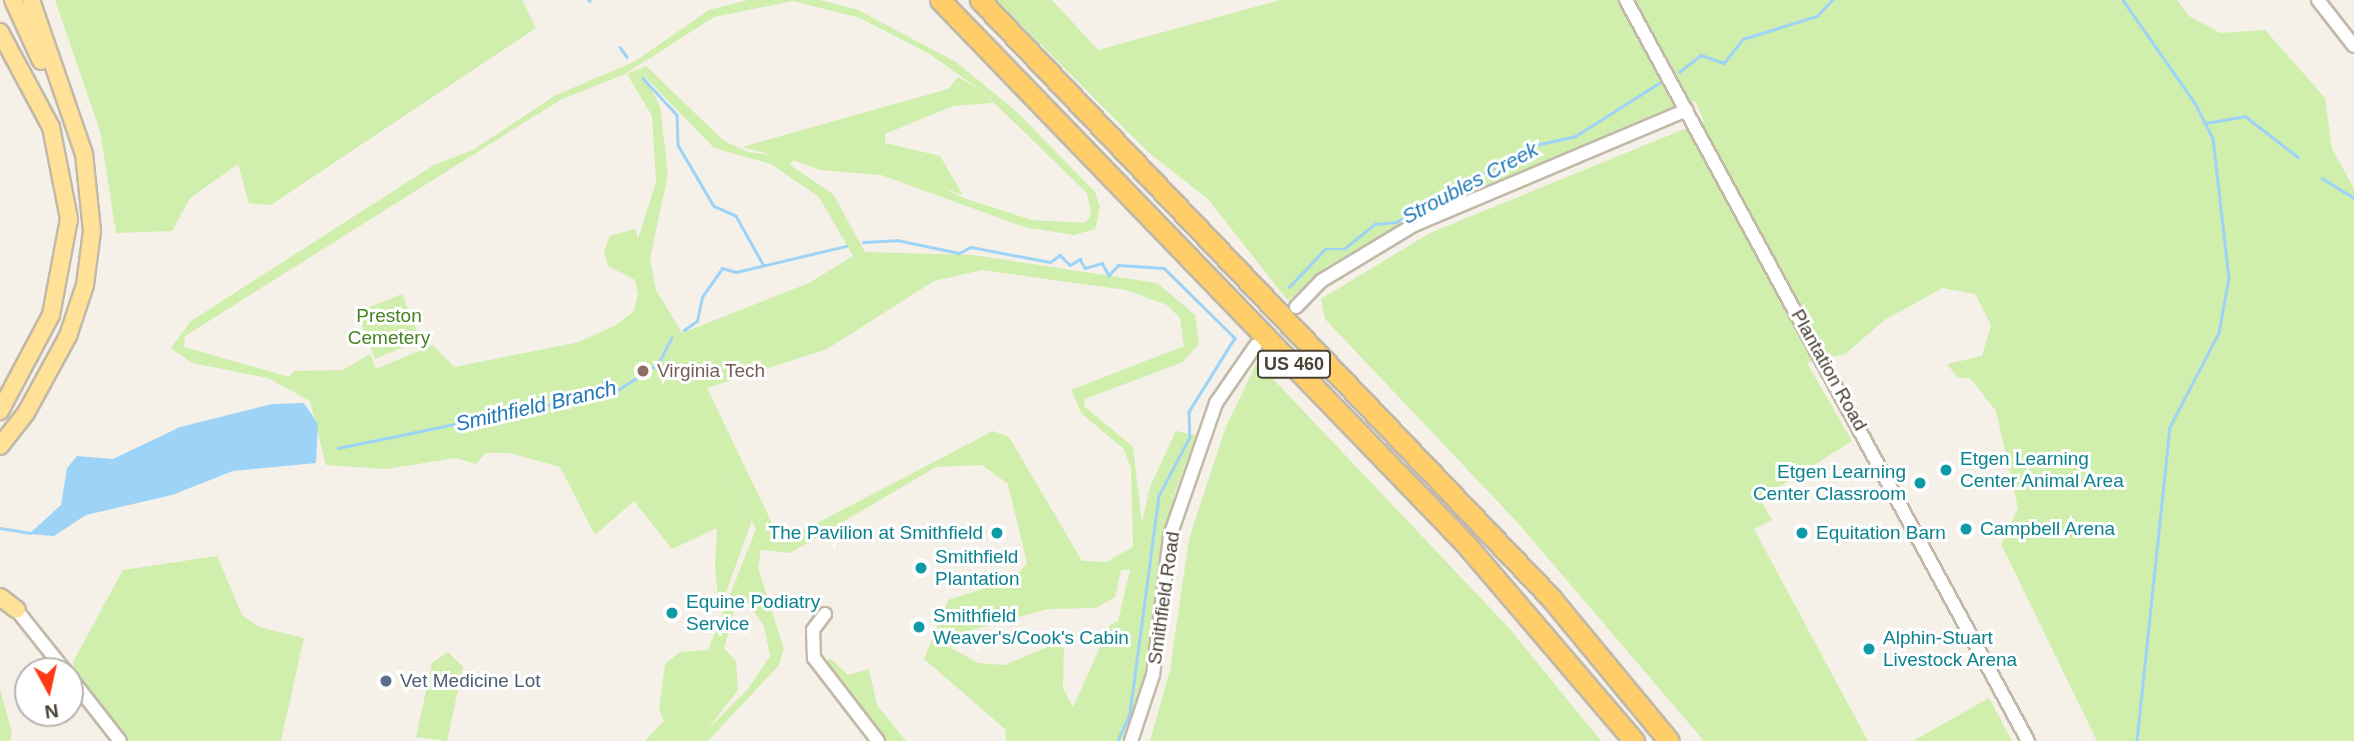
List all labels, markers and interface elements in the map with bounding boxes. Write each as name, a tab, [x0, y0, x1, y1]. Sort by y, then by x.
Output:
water label: Stroubles Creek	[1398, 137, 1542, 229]
park label: Preston Cemetery	[348, 305, 430, 349]
street label: Plantation Road	[1786, 305, 1872, 435]
road number: US 460	[1256, 350, 1332, 378]
place label: Virginia Tech	[657, 360, 765, 382]
marker: Virginia Tech	[635, 363, 651, 379]
water label: Smithfield Branch	[453, 375, 619, 437]
place label: Etgen Learning Center Animal Area	[1960, 448, 2126, 492]
place label: Etgen Learning Center Classroom	[1753, 461, 1906, 505]
marker: Etgen Learning Center Animal Area	[1938, 462, 1954, 478]
marker: Etgen Learning Center Classroom	[1912, 475, 1928, 491]
place label: Campbell Arena	[1980, 518, 2116, 540]
marker: Campbell Arena	[1958, 521, 1974, 537]
place label: The Pavilion at Smithfield	[769, 522, 983, 544]
place label: Equitation Barn	[1816, 522, 1946, 544]
marker: The Pavilion at Smithfield	[989, 525, 1005, 541]
marker: Equitation Barn	[1794, 525, 1810, 541]
street label: Smithfield Road	[1143, 530, 1185, 666]
place label: Smithfield Plantation	[935, 546, 1020, 590]
marker: Smithfield Plantation	[913, 560, 929, 576]
place label: Equine Podiatry Service	[686, 591, 820, 635]
marker: Equine Podiatry Service	[664, 605, 680, 621]
place label: Smithfield Weaver's/Cook's Cabin	[933, 605, 1129, 649]
marker: Smithfield Weaver's/Cook's Cabin	[911, 619, 927, 635]
place label: Alphin-Stuart Livestock Arena	[1883, 627, 2018, 671]
marker: Alphin-Stuart Livestock Arena	[1861, 641, 1877, 657]
north arrow	[14, 657, 84, 727]
place label: Vet Medicine Lot	[400, 670, 540, 692]
marker: Vet Medicine Lot	[378, 673, 394, 689]
text: N	[43, 700, 60, 723]

